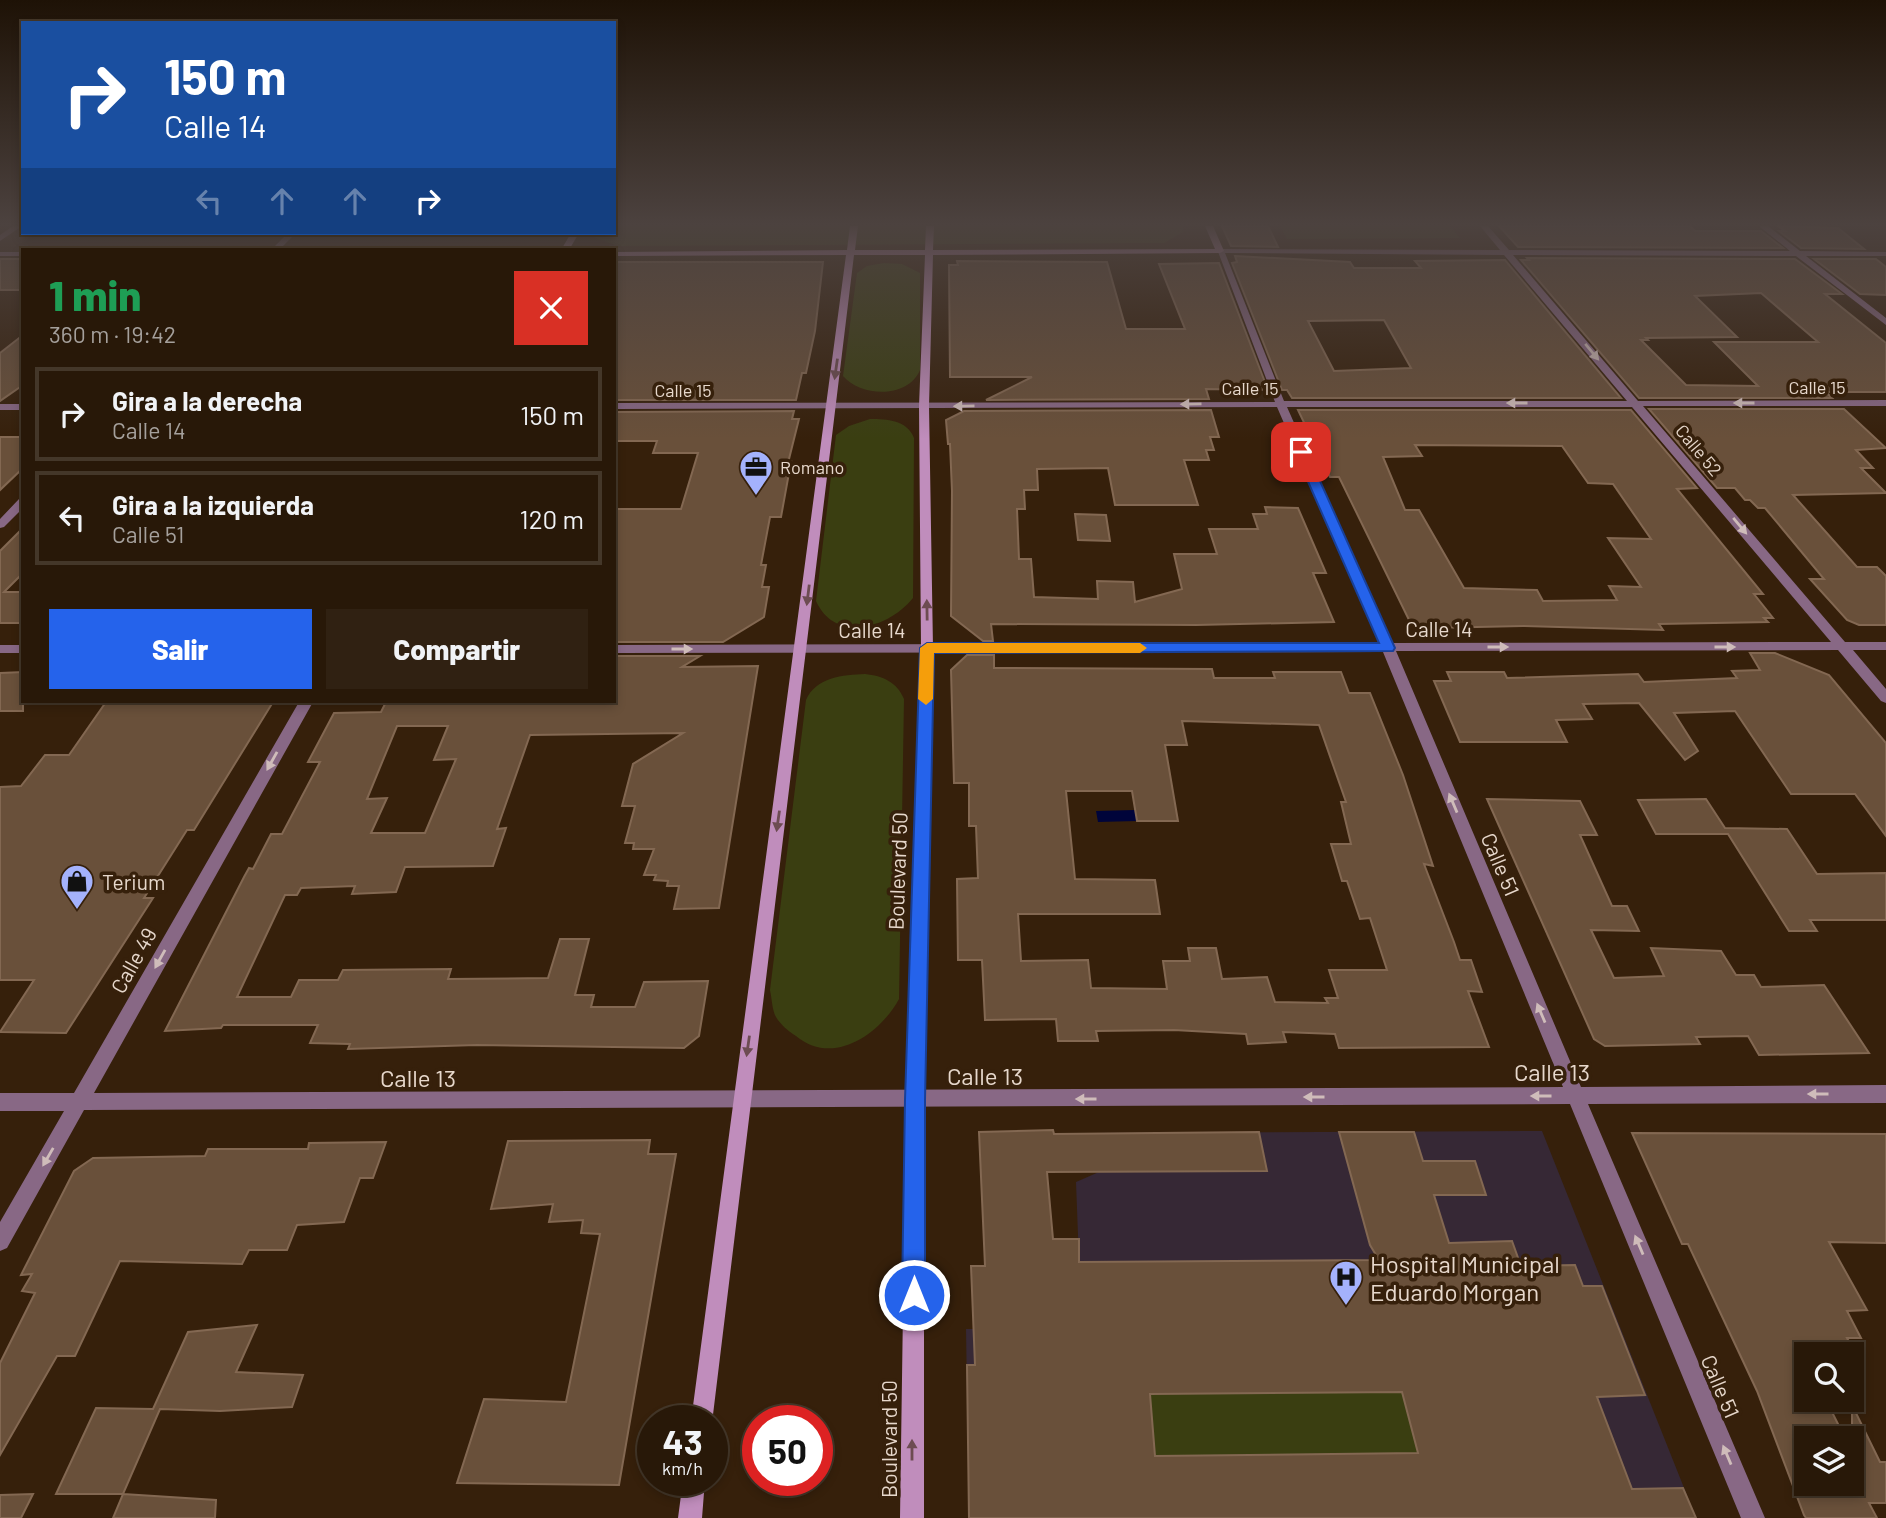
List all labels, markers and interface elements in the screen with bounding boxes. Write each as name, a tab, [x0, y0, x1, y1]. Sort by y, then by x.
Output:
text: 150 m	[164, 46, 286, 105]
icon: right	[49, 49, 140, 140]
text: Calle 14	[164, 106, 267, 144]
icon: left	[190, 182, 228, 220]
icon: ahead	[263, 182, 301, 220]
icon: ahead	[336, 182, 374, 220]
icon: right	[409, 182, 447, 220]
text: 1 min	[49, 269, 141, 319]
button: close	[514, 271, 588, 345]
text: 360 m · 19:42	[49, 320, 176, 348]
one-way arrow	[1584, 344, 1599, 361]
one-way arrow	[830, 359, 841, 381]
street label: Calle 15	[1788, 376, 1846, 398]
street label: Calle 15	[1221, 377, 1279, 399]
street label: Calle 15	[654, 379, 712, 401]
text: Gira a la derecha	[112, 385, 302, 416]
icon: right	[53, 395, 91, 433]
one-way arrow	[1506, 397, 1528, 409]
one-way arrow	[1733, 397, 1755, 409]
one-way arrow	[1180, 398, 1202, 410]
text: 150 m	[520, 399, 584, 430]
one-way arrow	[953, 400, 975, 412]
text: Calle 14	[112, 416, 186, 444]
street label: Calle 52	[1671, 420, 1727, 480]
pin	[1271, 422, 1331, 482]
icon: arrive	[1282, 433, 1320, 471]
office icon: Romano	[737, 448, 775, 497]
place label: Romano	[780, 456, 844, 478]
text: Gira a la izquierda	[112, 489, 314, 520]
icon: left	[53, 499, 91, 537]
text: 120 m	[520, 503, 584, 534]
one-way arrow	[1732, 517, 1747, 534]
text: Calle 51	[112, 520, 184, 548]
one-way arrow	[802, 584, 813, 606]
one-way arrow	[921, 599, 932, 621]
button: Salir	[49, 609, 312, 689]
button: Compartir	[326, 609, 588, 689]
street label: Calle 14	[1405, 616, 1473, 641]
street label: Calle 14	[838, 617, 906, 642]
one-way arrow	[1487, 641, 1509, 653]
one-way arrow	[1715, 641, 1737, 653]
one-way arrow	[672, 643, 694, 655]
one-way arrow	[266, 752, 278, 771]
one-way arrow	[1447, 793, 1458, 814]
one-way arrow	[772, 810, 783, 832]
street label: Boulevard 50	[882, 812, 912, 930]
street label: Calle 51	[1477, 829, 1525, 899]
shop icon: Terium	[58, 862, 96, 911]
place label: Terium	[102, 869, 165, 894]
street label: Calle 49	[105, 923, 161, 997]
one-way arrow	[154, 950, 166, 969]
one-way arrow	[1535, 1003, 1547, 1023]
one-way arrow	[742, 1035, 753, 1057]
street label: Calle 13	[1514, 1057, 1590, 1086]
street label: Calle 13	[947, 1061, 1023, 1090]
street label: Calle 13	[380, 1063, 456, 1092]
one-way arrow	[1807, 1088, 1829, 1100]
one-way arrow	[1530, 1090, 1552, 1102]
one-way arrow	[1303, 1091, 1325, 1103]
one-way arrow	[1075, 1093, 1097, 1105]
one-way arrow	[42, 1148, 54, 1167]
one-way arrow	[1633, 1235, 1644, 1256]
place label: Hospital Municipal Eduardo Morgan	[1370, 1249, 1560, 1306]
position arrow	[877, 1258, 951, 1332]
hospital icon: Hospital Municipal Eduardo Morgan	[1327, 1258, 1365, 1307]
map controls	[1794, 1342, 1864, 1496]
button: search	[1794, 1342, 1864, 1412]
street label: Calle 51	[1697, 1351, 1745, 1421]
street label: Boulevard 50	[876, 1380, 901, 1498]
speed limit sign: 50	[742, 1405, 833, 1496]
text: 43	[662, 1420, 703, 1462]
button: layers	[1794, 1426, 1864, 1496]
one-way arrow	[906, 1439, 918, 1461]
one-way arrow	[1721, 1445, 1733, 1465]
text: km/h	[662, 1457, 703, 1479]

